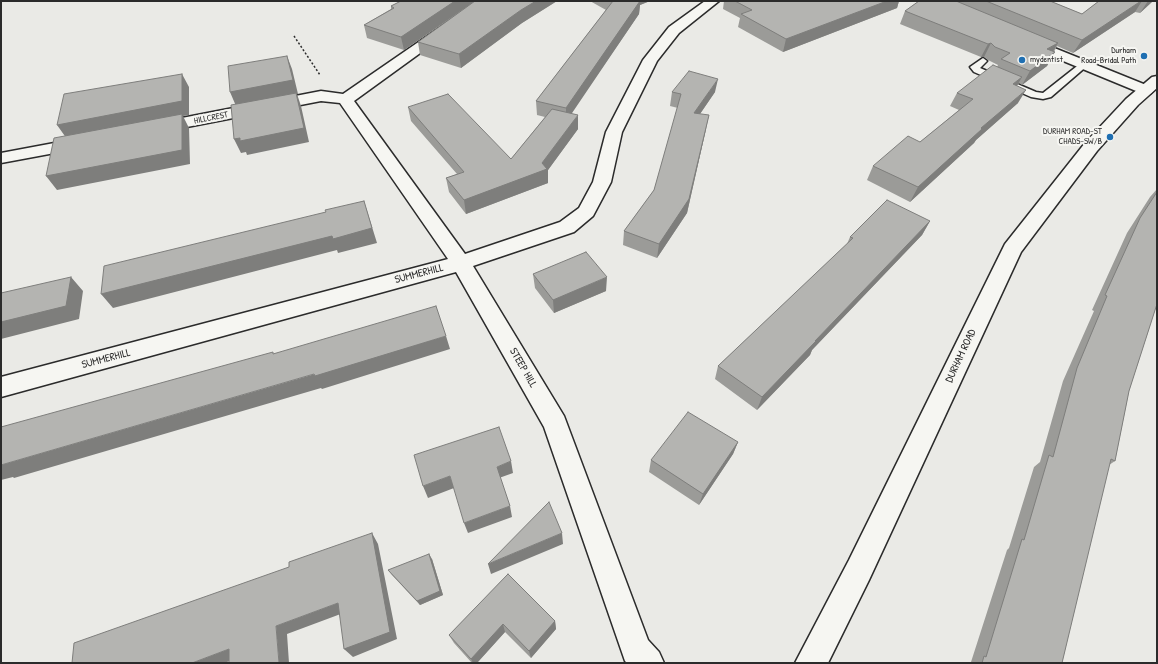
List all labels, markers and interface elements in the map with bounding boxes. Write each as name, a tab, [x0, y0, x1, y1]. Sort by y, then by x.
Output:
place label: Durham Road-Bridal Path	[1081, 46, 1136, 67]
marker: Durham Road-Bridal Path	[1139, 51, 1149, 61]
marker: mydentist	[1017, 55, 1027, 65]
place label: mydentist	[1030, 55, 1063, 65]
street label: HILLCREST	[193, 109, 229, 127]
place label: DURHAM ROAD-ST CHADS-SW/B	[1043, 127, 1102, 148]
marker: DURHAM ROAD-ST CHADS-SW/B	[1105, 132, 1115, 142]
street label: SUMMERHILL	[393, 261, 445, 287]
street label: DURHAM ROAD	[943, 327, 979, 385]
street label: SUMMERHILL	[80, 346, 132, 372]
street label: STEEP HILL	[506, 346, 540, 390]

